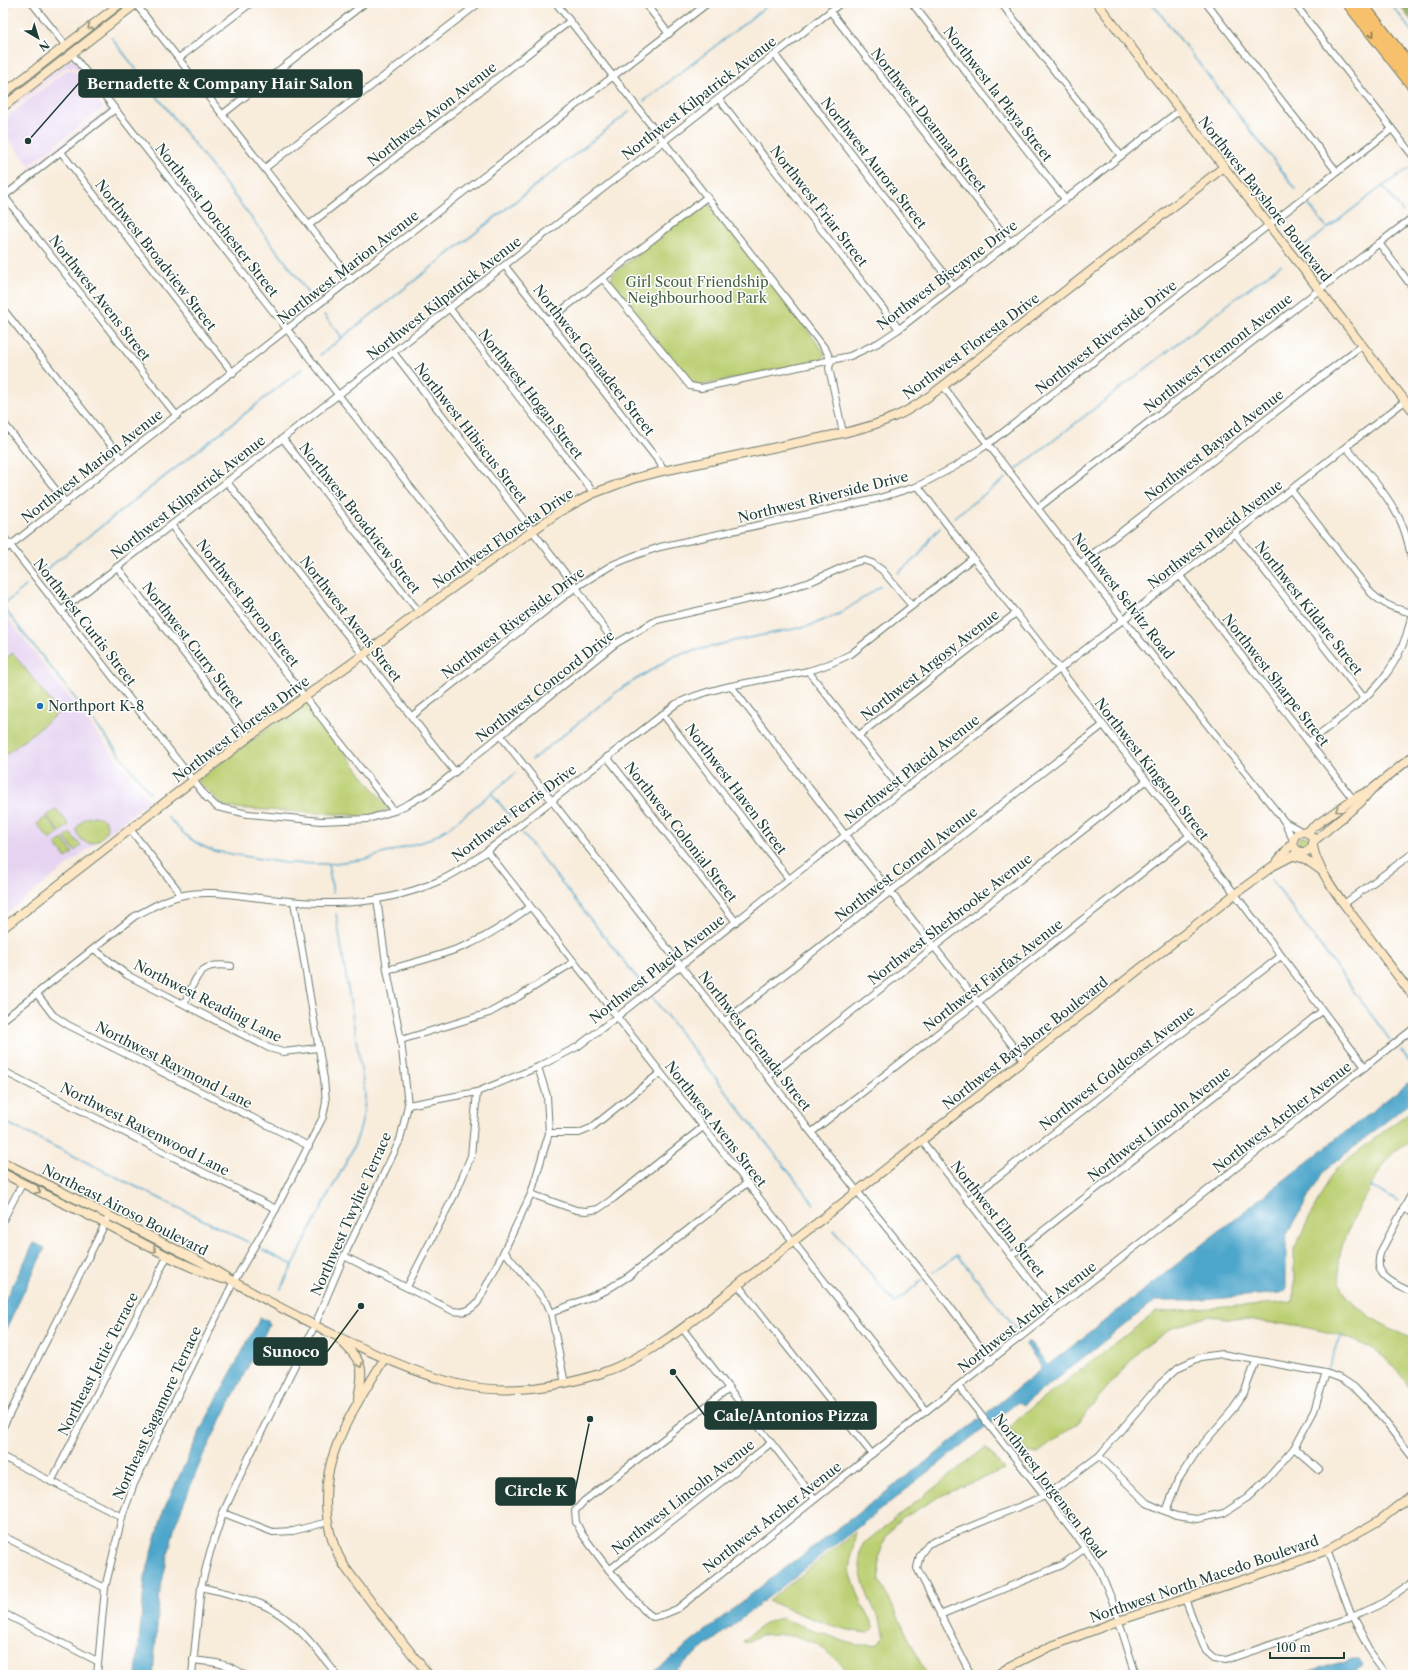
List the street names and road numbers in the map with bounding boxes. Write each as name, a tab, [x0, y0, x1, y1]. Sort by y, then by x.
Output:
street label: Northwest la Playa Street	[940, 23, 1056, 165]
street label: Northwest Kilpatrick Avenue	[618, 32, 780, 164]
street label: Northwest Dearman Street	[867, 44, 991, 196]
street label: Northwest Avon Avenue	[364, 58, 500, 170]
street label: Northwest Aurora Street	[817, 94, 931, 232]
street label: Northwest Bayshore Boulevard	[1195, 113, 1336, 286]
street label: Northwest Dorchester Street	[151, 140, 283, 301]
street label: Northwest Friar Street	[766, 142, 872, 270]
street label: Northwest Broadview Street	[91, 176, 221, 334]
street label: Northwest Marion Avenue	[274, 206, 422, 328]
street label: Northwest Biscayne Drive	[873, 216, 1021, 334]
street label: Northwest Avens Street	[45, 231, 155, 365]
street label: Northwest Kilpatrick Avenue	[363, 232, 525, 364]
street label: Northwest Riverside Drive	[1032, 276, 1181, 398]
street label: Northwest Granadeer Street	[529, 281, 659, 439]
street label: Northwest Floresta Drive	[899, 289, 1043, 403]
street label: Northwest Tremont Avenue	[1140, 289, 1296, 417]
street label: Northwest Hogan Street	[475, 325, 587, 463]
street label: Northwest Hibiscus Street	[411, 359, 531, 507]
street label: Northwest Bayard Avenue	[1141, 385, 1287, 505]
street label: Northwest Marion Avenue	[18, 405, 166, 527]
street label: Northwest Kilpatrick Avenue	[107, 431, 269, 563]
street label: Northwest Broadview Street	[295, 439, 425, 597]
street label: Northwest Riverside Drive	[736, 467, 910, 527]
street label: Northwest Placid Avenue	[1144, 476, 1286, 592]
street label: Northwest Floresta Drive	[429, 484, 577, 592]
street label: Northwest Selvitz Road	[1068, 529, 1178, 663]
street label: Northwest Byron Street	[193, 536, 303, 670]
street label: Northwest Kildare Street	[1251, 537, 1367, 679]
street label: Northwest Avens Street	[296, 552, 406, 686]
street label: Northwest Curtis Street	[30, 555, 140, 689]
street label: Northwest Riverside Drive	[438, 563, 588, 683]
street label: Northwest Curry Street	[138, 578, 248, 712]
street label: Northwest Argosy Avenue	[857, 605, 1003, 725]
street label: Northwest Sharpe Street	[1219, 610, 1333, 750]
street label: Northwest Concord Drive	[472, 626, 618, 746]
street label: Northwest Floresta Drive	[169, 672, 313, 786]
street label: Northwest Kingston Street	[1091, 694, 1213, 844]
street label: Northwest Placid Avenue	[841, 711, 983, 827]
street label: Northwest Haven Street	[681, 720, 791, 858]
street label: Northwest Colonial Street	[621, 758, 741, 906]
street label: Northwest Ferris Drive	[448, 760, 580, 866]
street label: Northwest Cornell Avenue	[831, 803, 981, 925]
street label: Northwest Sherbrooke Avenue	[864, 849, 1036, 989]
street label: Northwest Placid Avenue	[586, 911, 728, 1027]
street label: Northwest Fairfax Avenue	[920, 915, 1067, 1035]
street label: Northwest Reading Lane	[131, 956, 285, 1046]
street label: Northwest Grenada Street	[695, 967, 815, 1115]
street label: Northwest Bayshore Boulevard	[939, 972, 1112, 1113]
street label: Northwest Goldcoast Avenue	[1036, 1002, 1199, 1134]
street label: Northwest Raymond Lane	[93, 1018, 256, 1113]
street label: Northwest Avens Street	[661, 1057, 771, 1191]
street label: Northwest Archer Avenue	[1209, 1057, 1355, 1177]
street label: Northwest Lincoln Avenue	[1084, 1062, 1234, 1186]
street label: Northwest Ravenwood Lane	[57, 1078, 233, 1180]
street label: Northwest Twylite Terrace	[307, 1129, 395, 1299]
street label: Northwest Elm Street	[947, 1157, 1049, 1281]
street label: Northeast Airoso Boulevard	[39, 1160, 211, 1260]
street label: Northwest Archer Avenue	[954, 1257, 1100, 1377]
street label: Northeast Jettie Terrace	[54, 1289, 142, 1439]
street label: Northeast Sagamore Terrace	[109, 1323, 205, 1503]
street label: Northwest Jorgensen Road	[990, 1410, 1111, 1562]
street label: Northwest Lincoln Avenue	[608, 1435, 758, 1559]
street label: Northwest Archer Avenue	[699, 1457, 845, 1577]
street label: Northwest North Macedo Boulevard	[1087, 1531, 1321, 1627]

